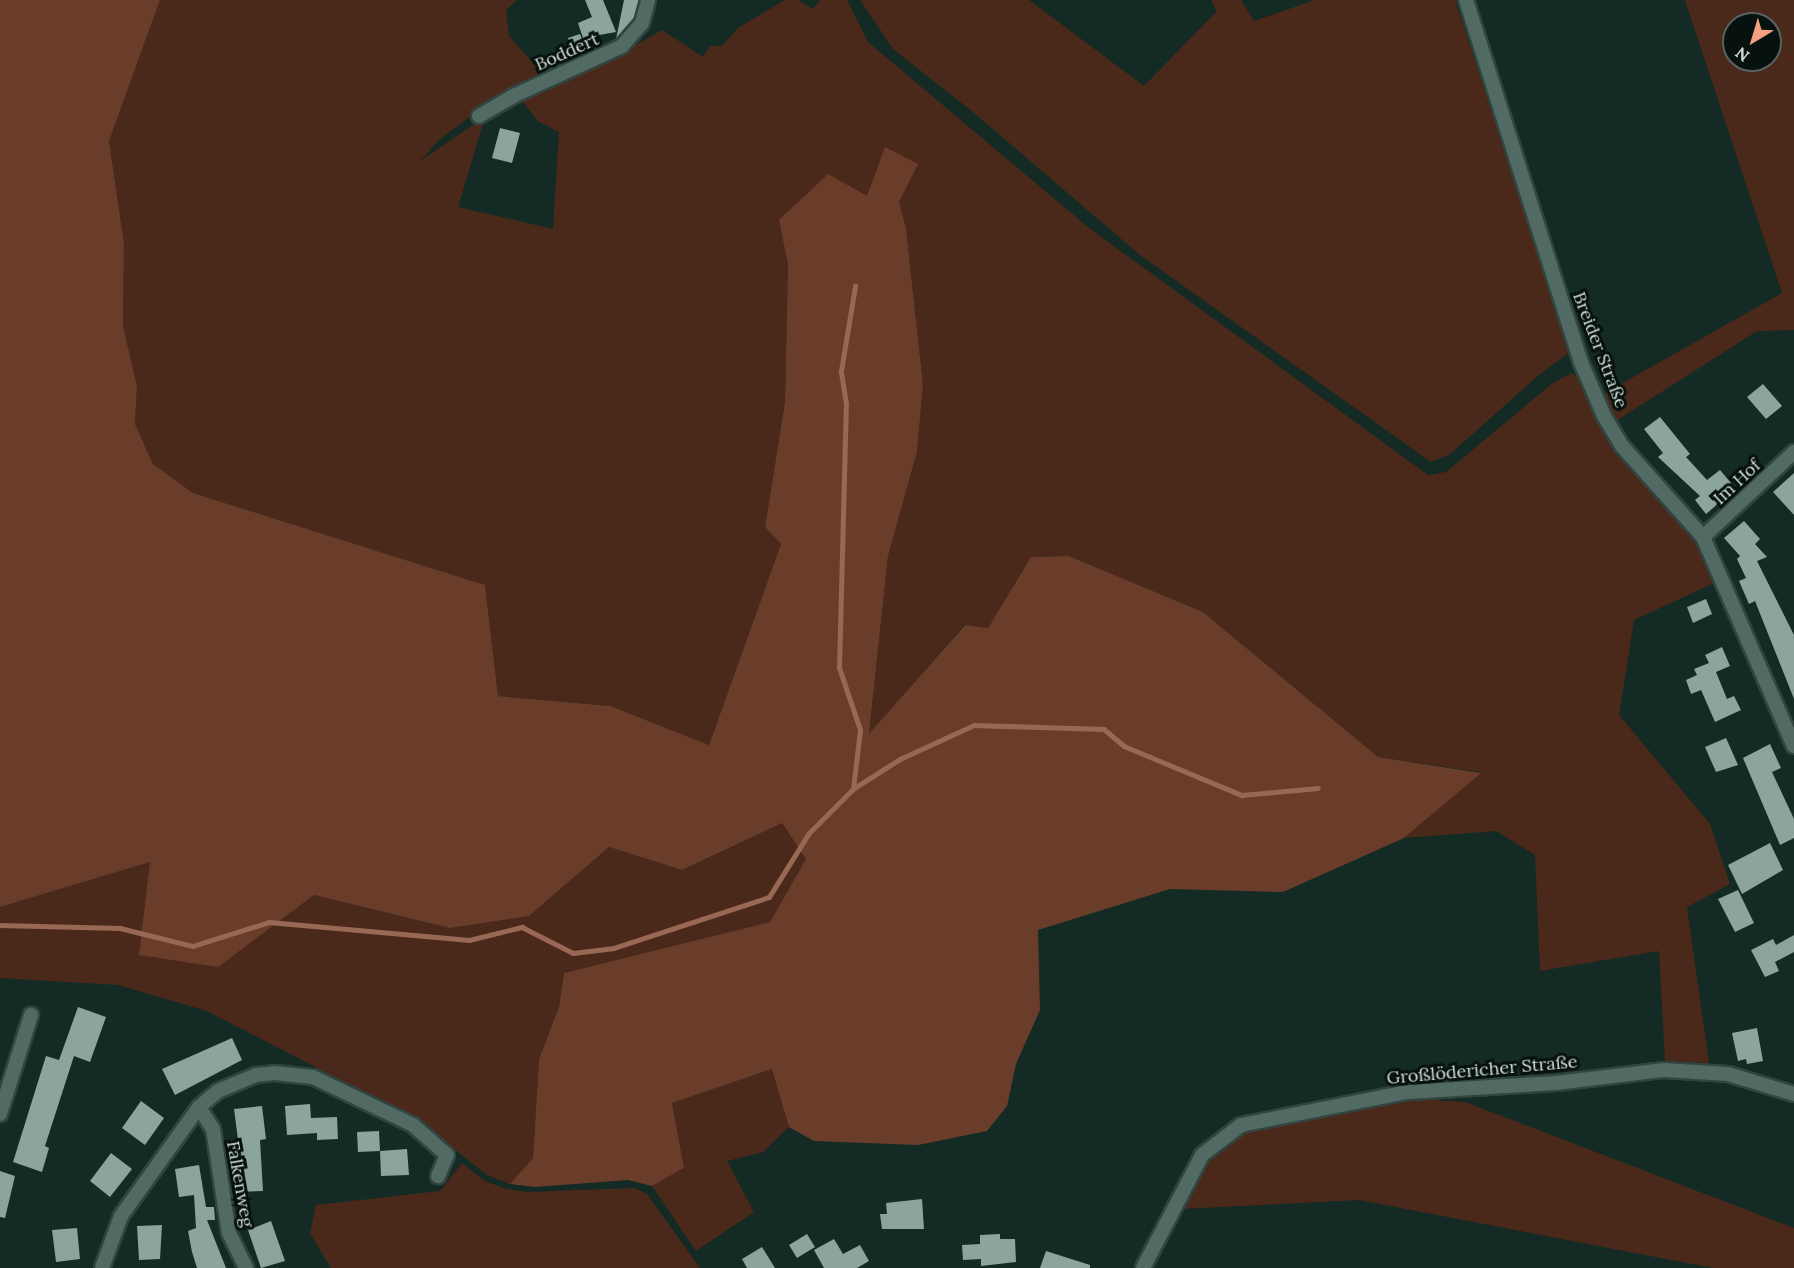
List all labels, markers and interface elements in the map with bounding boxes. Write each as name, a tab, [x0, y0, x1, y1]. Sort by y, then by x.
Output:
north arrow	[1722, 12, 1782, 72]
street label: Boddert	[532, 28, 602, 76]
text: N	[1731, 43, 1753, 66]
street label: Breider Straße	[1568, 289, 1632, 411]
street label: Im Hof	[1709, 455, 1765, 509]
street label: Großlödericher Straße	[1386, 1051, 1578, 1089]
street label: Falkenweg	[222, 1139, 258, 1229]

